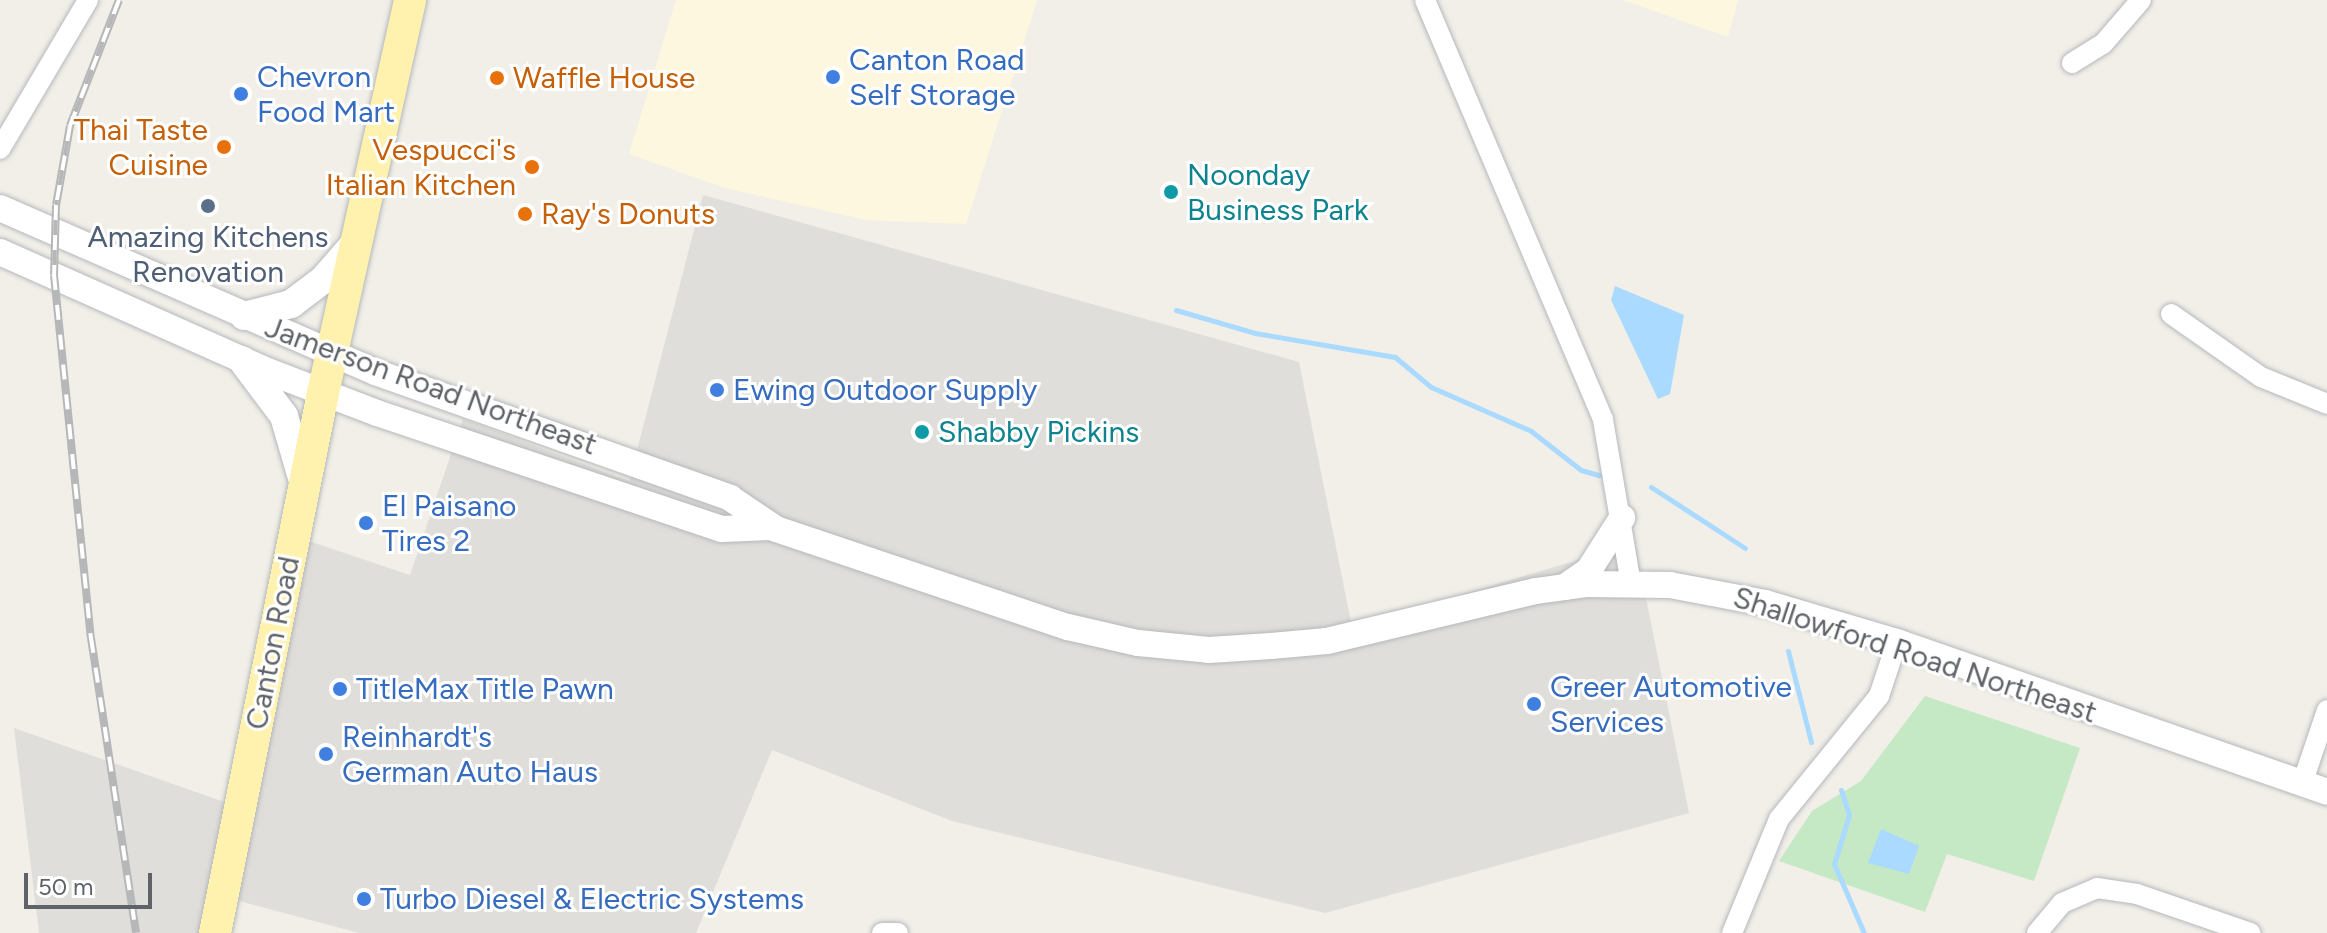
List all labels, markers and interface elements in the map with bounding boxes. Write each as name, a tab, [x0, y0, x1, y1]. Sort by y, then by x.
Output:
place label: Canton Road Self Storage	[849, 42, 1025, 112]
place label: Chevron Food Mart	[257, 59, 395, 130]
place label: Waffle House	[513, 60, 695, 96]
marker: Canton Road Self Storage	[824, 68, 842, 86]
marker: Waffle House	[488, 69, 506, 87]
marker: Chevron Food Mart	[232, 85, 250, 103]
place label: Thai Taste Cuisine	[73, 112, 208, 182]
place label: Vespucci's Italian Kitchen	[326, 132, 516, 202]
marker: Thai Taste Cuisine	[215, 138, 233, 156]
place label: Noonday Business Park	[1187, 157, 1369, 228]
marker: Vespucci's Italian Kitchen	[523, 158, 541, 176]
marker: Noonday Business Park	[1162, 183, 1180, 201]
place label: Ray's Donuts	[541, 196, 715, 232]
marker: Amazing Kitchens Renovation	[199, 197, 217, 215]
marker: Ray's Donuts	[516, 205, 534, 223]
place label: Amazing Kitchens Renovation	[87, 219, 329, 290]
street label: Jamerson Road Northeast	[260, 309, 602, 463]
place label: Ewing Outdoor Supply	[733, 372, 1037, 408]
marker: Ewing Outdoor Supply	[708, 381, 726, 399]
place label: Shabby Pickins	[938, 414, 1139, 450]
marker: Shabby Pickins	[913, 423, 931, 441]
place label: El Paisano Tires 2	[382, 488, 517, 558]
marker: El Paisano Tires 2	[357, 514, 375, 532]
street label: Canton Road	[239, 553, 307, 733]
street label: Shallowford Road Northeast	[1729, 579, 2101, 731]
place label: Greer Automotive Services	[1550, 669, 1792, 740]
place label: TitleMax Title Pawn	[356, 671, 614, 707]
marker: TitleMax Title Pawn	[331, 680, 349, 698]
marker: Greer Automotive Services	[1525, 695, 1543, 713]
place label: Reinhardt's German Auto Haus	[342, 719, 598, 790]
marker: Reinhardt's German Auto Haus	[317, 745, 335, 763]
scale bar	[28, 857, 156, 907]
text: 50 m	[38, 872, 94, 901]
place label: Turbo Diesel & Electric Systems	[380, 881, 804, 917]
marker: Turbo Diesel & Electric Systems	[355, 890, 373, 908]

